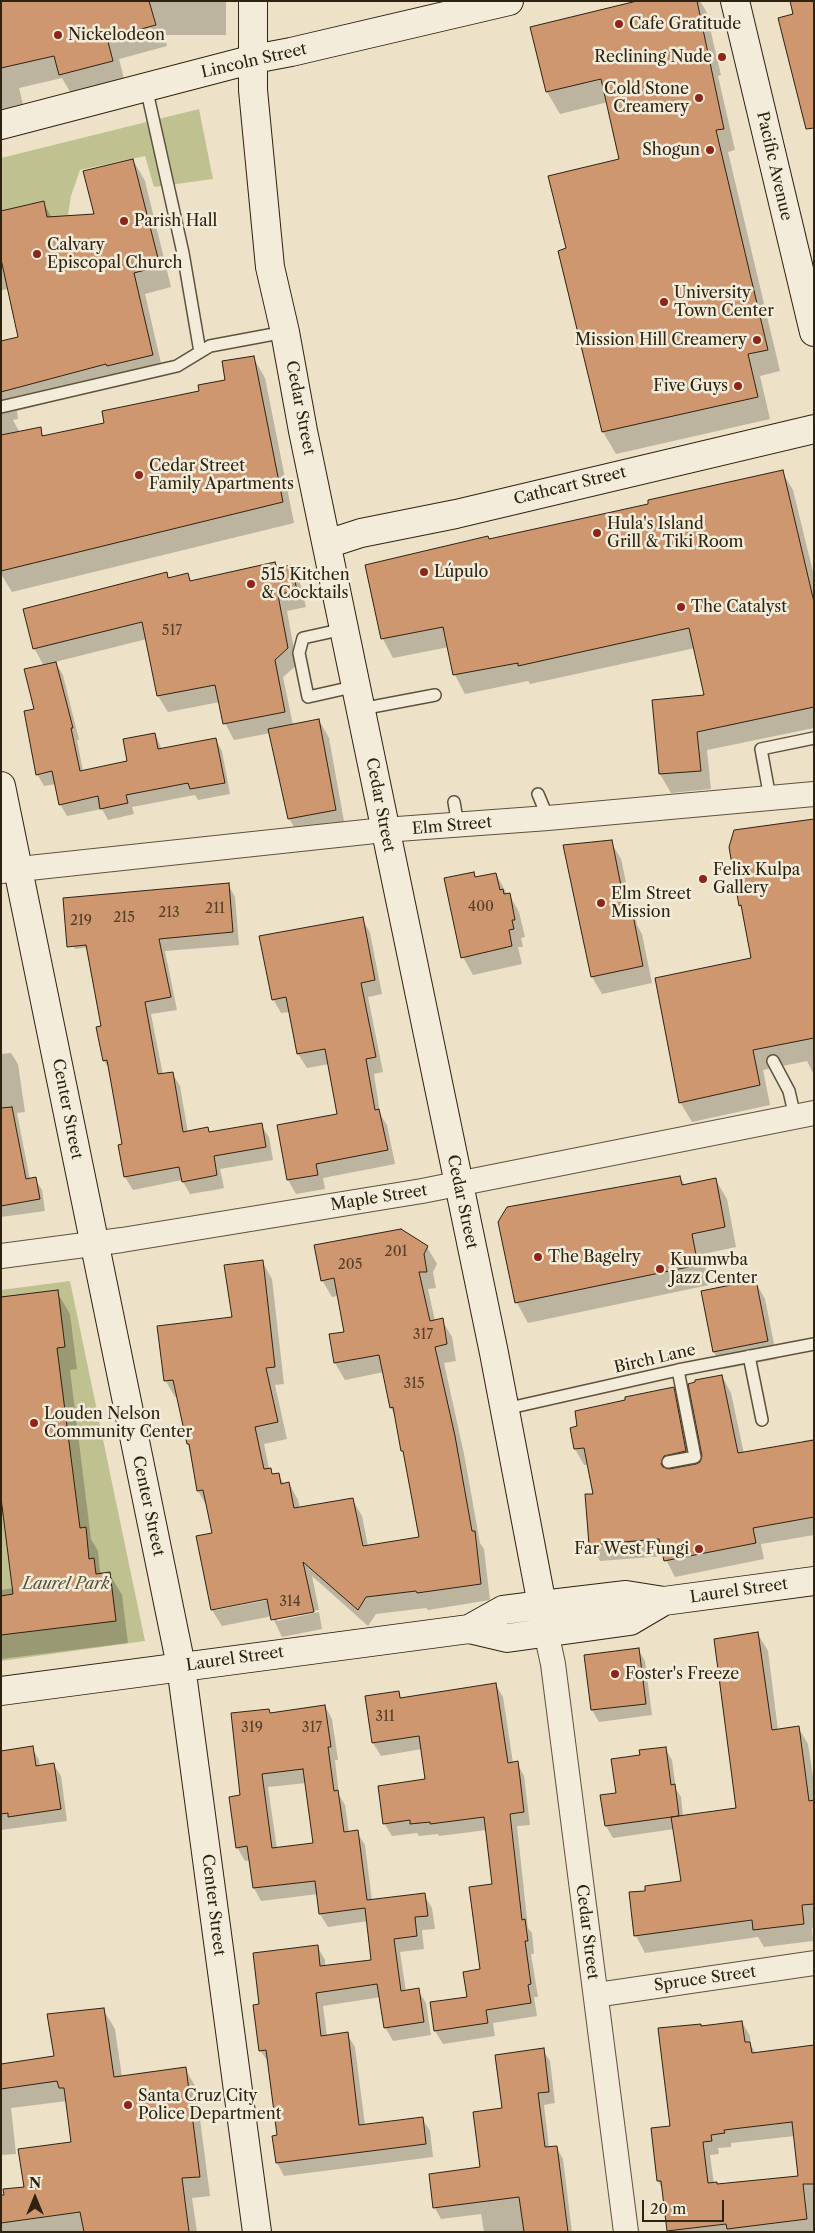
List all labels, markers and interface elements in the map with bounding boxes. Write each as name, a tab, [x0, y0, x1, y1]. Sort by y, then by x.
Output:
place label: Cafe Gratitude	[629, 14, 741, 34]
marker: Cafe Gratitude	[613, 18, 625, 30]
place label: Nickelodeon	[68, 25, 165, 45]
marker: Nickelodeon	[52, 29, 64, 41]
street label: Lincoln Street	[199, 40, 309, 82]
place label: Reclining Nude	[594, 47, 712, 67]
marker: Reclining Nude	[716, 51, 728, 63]
place label: Cold Stone Creamery	[604, 79, 689, 117]
marker: Cold Stone Creamery	[693, 92, 705, 104]
street label: Pacific Avenue	[752, 109, 796, 223]
place label: Shogun	[642, 140, 700, 160]
marker: Shogun	[704, 144, 716, 156]
place label: Parish Hall	[134, 211, 217, 231]
marker: Parish Hall	[118, 215, 130, 227]
place label: Calvary Episcopal Church	[47, 235, 182, 273]
marker: Calvary Episcopal Church	[31, 248, 43, 260]
place label: University Town Center	[674, 283, 774, 321]
marker: University Town Center	[658, 296, 670, 308]
place label: Mission Hill Creamery	[575, 330, 747, 350]
marker: Mission Hill Creamery	[751, 334, 763, 346]
street label: Cedar Street	[281, 359, 319, 457]
place label: Five Guys	[653, 376, 728, 396]
marker: Five Guys	[732, 380, 744, 392]
place label: Cedar Street Family Apartments	[149, 456, 294, 494]
street label: Cathcart Street	[512, 463, 628, 509]
marker: Cedar Street Family Apartments	[133, 469, 145, 481]
place label: Hula's Island Grill & Tiki Room	[607, 514, 744, 552]
marker: Hula's Island Grill & Tiki Room	[591, 527, 603, 539]
place label: Lúpulo	[434, 562, 488, 582]
place label: 515 Kitchen & Cocktails	[261, 565, 350, 603]
marker: Lúpulo	[418, 566, 430, 578]
marker: 515 Kitchen & Cocktails	[245, 578, 257, 590]
place label: The Catalyst	[691, 597, 787, 617]
marker: The Catalyst	[675, 601, 687, 613]
house number: 517	[162, 623, 182, 639]
street label: Cedar Street	[361, 756, 399, 854]
street label: Elm Street	[411, 813, 493, 839]
place label: Felix Kulpa Gallery	[713, 860, 800, 898]
marker: Felix Kulpa Gallery	[697, 873, 709, 885]
place label: Elm Street Mission	[611, 884, 691, 922]
marker: Elm Street Mission	[595, 897, 607, 909]
house number: 400	[468, 899, 494, 915]
house number: 211	[205, 901, 225, 917]
house number: 213	[158, 905, 180, 921]
house number: 215	[113, 910, 135, 926]
house number: 219	[70, 913, 92, 929]
street label: Center Street	[48, 1057, 86, 1161]
street label: Cedar Street	[443, 1153, 481, 1251]
street label: Maple Street	[329, 1181, 429, 1215]
house number: 201	[385, 1244, 407, 1260]
place label: The Bagelry	[548, 1247, 641, 1267]
place label: Kuumwba Jazz Center	[670, 1250, 757, 1288]
marker: The Bagelry	[532, 1251, 544, 1263]
house number: 205	[338, 1257, 362, 1273]
marker: Kuumwba Jazz Center	[654, 1263, 666, 1275]
house number: 317	[413, 1327, 433, 1343]
street label: Birch Lane	[612, 1340, 698, 1378]
house number: 315	[403, 1376, 425, 1392]
place label: Louden Nelson Community Center	[44, 1404, 192, 1442]
marker: Louden Nelson Community Center	[28, 1417, 40, 1429]
street label: Center Street	[128, 1454, 168, 1558]
place label: Far West Fungi	[574, 1539, 689, 1559]
marker: Far West Fungi	[693, 1543, 705, 1555]
park label: Laurel Park	[22, 1574, 110, 1594]
street label: Laurel Street	[689, 1575, 789, 1607]
house number: 314	[279, 1594, 301, 1610]
street label: Laurel Street	[185, 1643, 285, 1675]
place label: Foster's Freeze	[625, 1664, 739, 1684]
marker: Foster's Freeze	[609, 1668, 621, 1680]
house number: 311	[375, 1709, 395, 1725]
house number: 319	[241, 1720, 263, 1736]
house number: 317	[302, 1720, 322, 1736]
street label: Center Street	[197, 1853, 229, 1957]
street label: Cedar Street	[572, 1883, 602, 1981]
street label: Spruce Street	[653, 1962, 757, 1996]
place label: Santa Cruz City Police Department	[138, 2086, 281, 2124]
marker: Santa Cruz City Police Department	[122, 2099, 134, 2111]
north arrow	[10, 2173, 60, 2223]
text: N	[29, 2174, 41, 2192]
scale bar	[645, 2190, 728, 2222]
text: 20 m	[650, 2199, 686, 2218]

